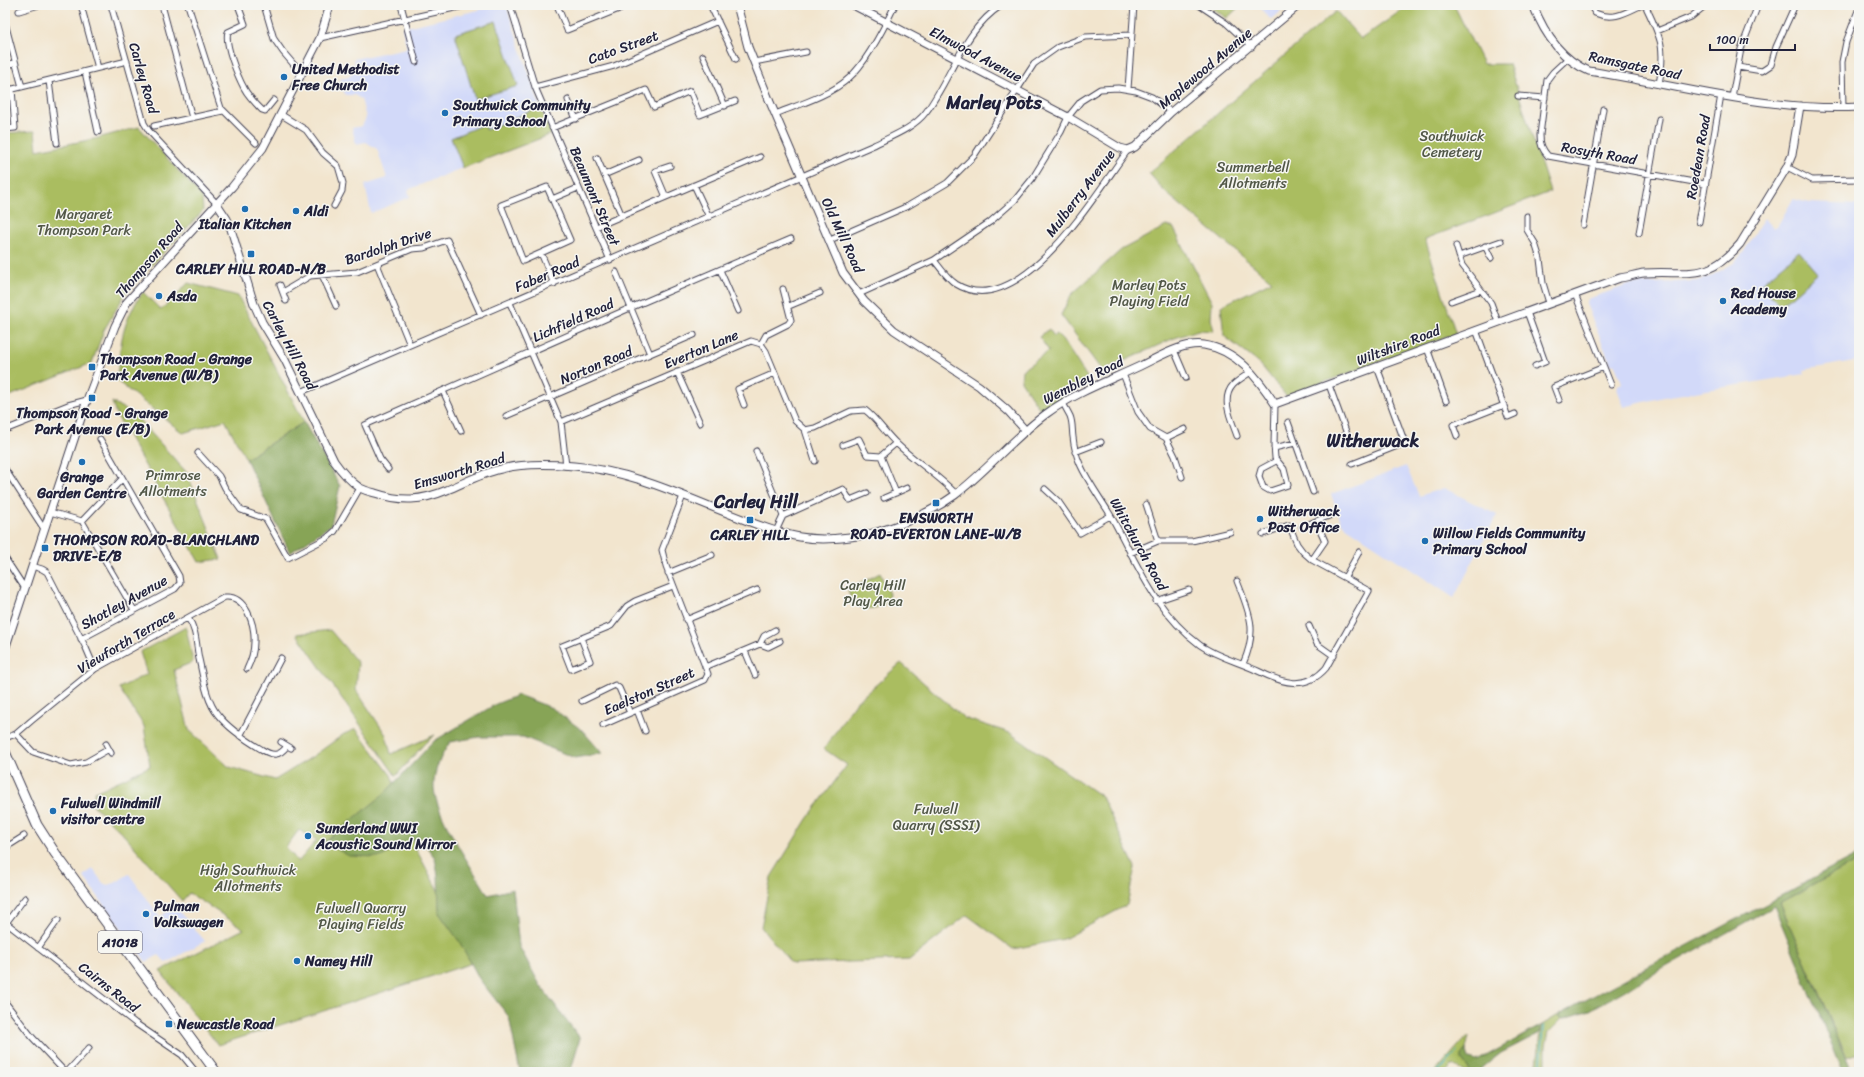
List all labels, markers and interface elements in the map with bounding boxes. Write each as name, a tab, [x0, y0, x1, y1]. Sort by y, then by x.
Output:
street label: Elmwood Avenue	[925, 19, 1027, 89]
street label: Maplewood Avenue	[1152, 21, 1258, 116]
street label: Cato Street	[584, 23, 662, 72]
scale bar	[1710, 26, 1795, 52]
text: 100 m	[1716, 29, 1749, 51]
street label: Carley Road	[121, 39, 166, 118]
street label: Ramsgate Road	[1587, 44, 1685, 88]
place label: United Methodist Free Church	[291, 57, 400, 98]
marker: United Methodist Free Church	[279, 72, 289, 82]
district label: Marley Pots	[945, 87, 1042, 119]
place label: Southwick Community Primary School	[452, 93, 591, 134]
marker: Southwick Community Primary School	[440, 108, 450, 118]
street label: Roedean Road	[1679, 111, 1718, 201]
park label: Southwick Cemetery	[1420, 124, 1485, 165]
street label: Rosyth Road	[1559, 135, 1640, 173]
street label: Beaumont Street	[562, 143, 627, 251]
street label: Mulberry Avenue	[1039, 144, 1122, 243]
park label: Summerbell Allotments	[1216, 155, 1291, 196]
street label: Old Mill Road	[814, 193, 872, 279]
place label: Aldi	[303, 199, 330, 224]
park label: Margaret Thompson Park	[37, 202, 131, 243]
marker: Italian Kitchen	[240, 204, 250, 214]
marker: Aldi	[291, 206, 301, 216]
place label: Italian Kitchen	[198, 212, 292, 237]
street label: Thompson Road	[109, 215, 191, 304]
street label: Bardolph Drive	[341, 221, 435, 272]
marker: CARLEY HILL ROAD-N/B	[246, 249, 256, 259]
street label: Faber Road	[511, 249, 585, 299]
place label: CARLEY HILL ROAD-N/B	[175, 257, 326, 282]
park label: Marley Pots Playing Field	[1109, 273, 1190, 314]
place label: Red House Academy	[1730, 281, 1797, 322]
place label: Asda	[166, 284, 197, 309]
marker: Asda	[154, 291, 164, 301]
street label: Lichfield Road	[528, 291, 620, 350]
street label: Carley Hill Road	[255, 296, 325, 396]
marker: Red House Academy	[1718, 296, 1728, 306]
street label: Wiltshire Road	[1353, 317, 1445, 373]
street label: Everton Lane	[660, 322, 743, 376]
street label: Norton Road	[556, 338, 638, 392]
place label: Thompson Road - Grange Park Avenue (W/B)	[100, 347, 253, 388]
street label: Wembley Road	[1038, 349, 1130, 412]
marker: Thompson Road - Grange Park Avenue (W/B)	[87, 362, 97, 372]
marker: Thompson Road - Grange Park Avenue (E/B)	[87, 393, 97, 403]
place label: Thompson Road - Grange Park Avenue (E/B)	[16, 401, 169, 442]
district label: Witherwack	[1327, 425, 1420, 457]
street label: Emsworth Road	[410, 445, 510, 497]
marker: Grange Garden Centre	[77, 457, 87, 467]
park label: Primrose Allotments	[138, 463, 207, 504]
place label: Grange Garden Centre	[36, 465, 127, 506]
district label: Carley Hill	[713, 486, 799, 518]
street label: Whitchurch Road	[1103, 493, 1175, 597]
marker: EMSWORTH ROAD-EVERTON LANE-W/B	[931, 498, 941, 508]
place label: Witherwack Post Office	[1268, 499, 1341, 540]
place label: EMSWORTH ROAD-EVERTON LANE-W/B	[850, 506, 1021, 547]
marker: Witherwack Post Office	[1255, 514, 1265, 524]
marker: CARLEY HILL	[745, 515, 755, 525]
place label: Willow Fields Community Primary School	[1433, 521, 1586, 562]
place label: CARLEY HILL	[709, 523, 790, 548]
place label: THOMPSON ROAD-BLANCHLAND DRIVE-E/B	[53, 528, 260, 569]
marker: Willow Fields Community Primary School	[1420, 536, 1430, 546]
marker: THOMPSON ROAD-BLANCHLAND DRIVE-E/B	[40, 543, 50, 553]
street label: Shotley Avenue	[76, 568, 172, 637]
park label: Carley Hill Play Area	[840, 573, 907, 614]
street label: Viewforth Terrace	[72, 602, 180, 681]
street label: Eaelston Street	[600, 660, 699, 723]
place label: Fulwell Windmill visitor centre	[60, 791, 162, 832]
park label: Fulwell Quarry (SSSI)	[893, 797, 980, 838]
marker: Fulwell Windmill visitor centre	[48, 806, 58, 816]
place label: Sunderland WWI Acoustic Sound Mirror	[315, 816, 457, 857]
marker: Sunderland WWI Acoustic Sound Mirror	[303, 831, 313, 841]
park label: High Southwick Allotments	[200, 858, 297, 899]
place label: Pulman Volkswagen	[154, 894, 224, 935]
park label: Fulwell Quarry Playing Fields	[316, 896, 407, 937]
marker: Pulman Volkswagen	[141, 909, 151, 919]
road number: A1018	[98, 931, 142, 953]
place label: Namey Hill	[304, 949, 373, 974]
street label: Cairns Road	[73, 955, 146, 1020]
marker: Namey Hill	[292, 956, 302, 966]
place label: Newcastle Road	[176, 1012, 275, 1037]
marker: Newcastle Road	[164, 1019, 174, 1029]

